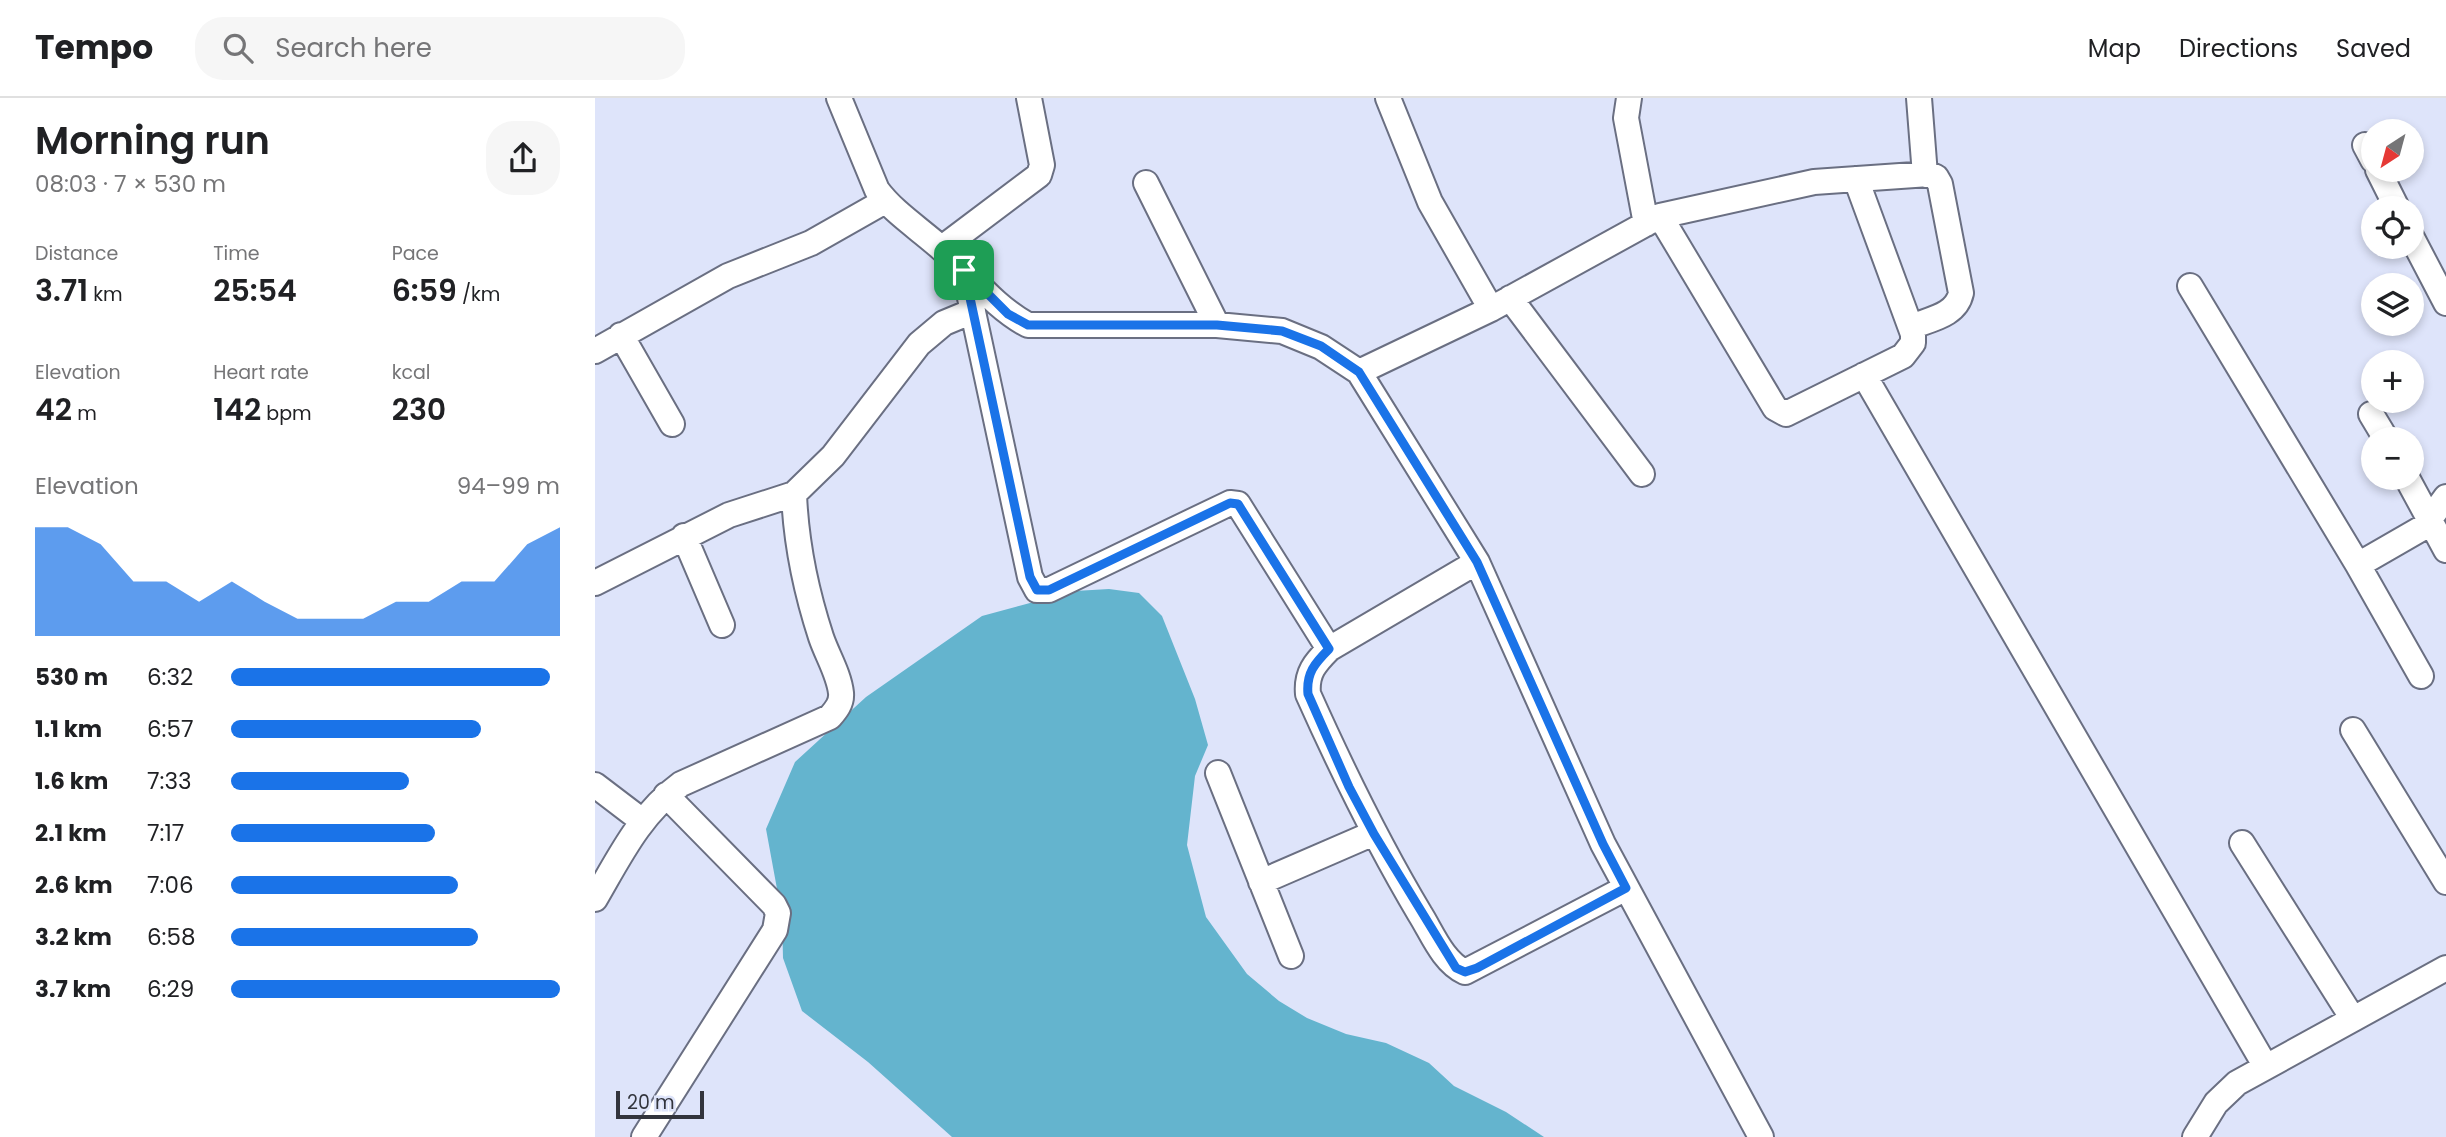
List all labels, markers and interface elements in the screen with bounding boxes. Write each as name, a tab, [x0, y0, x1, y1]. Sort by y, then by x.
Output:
search box	[195, 17, 685, 80]
text: Tempo	[35, 24, 153, 71]
icon: search	[219, 29, 257, 67]
text: Search here	[275, 30, 432, 66]
text: Map	[2088, 32, 2141, 65]
text: Directions	[2179, 32, 2298, 65]
text: Saved	[2336, 32, 2411, 65]
text: Morning run	[35, 114, 270, 167]
north arrow	[2361, 119, 2424, 182]
map controls	[2361, 119, 2424, 490]
button: share	[486, 121, 560, 195]
text: 08:03 · 7 × 530 m	[35, 168, 226, 200]
button: locate	[2361, 196, 2424, 259]
text: Distance	[35, 240, 118, 267]
text: Time	[213, 240, 260, 267]
text: Pace	[392, 240, 439, 267]
pin	[934, 240, 994, 300]
icon: arrive	[945, 251, 983, 289]
text: 3.71	[35, 269, 88, 312]
text: 25:54	[213, 269, 297, 312]
text: 6:59	[392, 269, 457, 312]
button: layers	[2361, 273, 2424, 336]
text: km	[88, 281, 123, 308]
text: /km	[457, 281, 500, 308]
button: +	[2361, 350, 2424, 413]
text: Elevation	[35, 359, 121, 386]
text: Heart rate	[213, 359, 309, 386]
text: kcal	[392, 359, 431, 386]
text: 42	[35, 388, 72, 431]
text: 142	[213, 388, 261, 431]
text: 230	[392, 388, 446, 431]
text: m	[72, 400, 97, 427]
text: bpm	[261, 400, 312, 427]
button: −	[2361, 427, 2424, 490]
text: Elevation	[35, 470, 139, 502]
text: 94–99 m	[457, 470, 560, 502]
text: 530 m	[35, 661, 108, 693]
text: 6:32	[147, 661, 193, 693]
text: 1.1 km	[35, 713, 102, 745]
text: 6:57	[147, 713, 194, 745]
text: 1.6 km	[35, 765, 108, 797]
text: 7:33	[147, 765, 192, 797]
text: 2.1 km	[35, 817, 107, 849]
text: 7:17	[147, 817, 184, 849]
text: 2.6 km	[35, 869, 113, 901]
text: 7:06	[147, 869, 194, 901]
text: 3.2 km	[35, 921, 112, 953]
text: 6:58	[147, 921, 195, 953]
text: 3.7 km	[35, 973, 111, 1005]
text: 6:29	[147, 973, 194, 1005]
scale bar	[616, 1088, 703, 1120]
text: 20 m	[627, 1089, 675, 1116]

